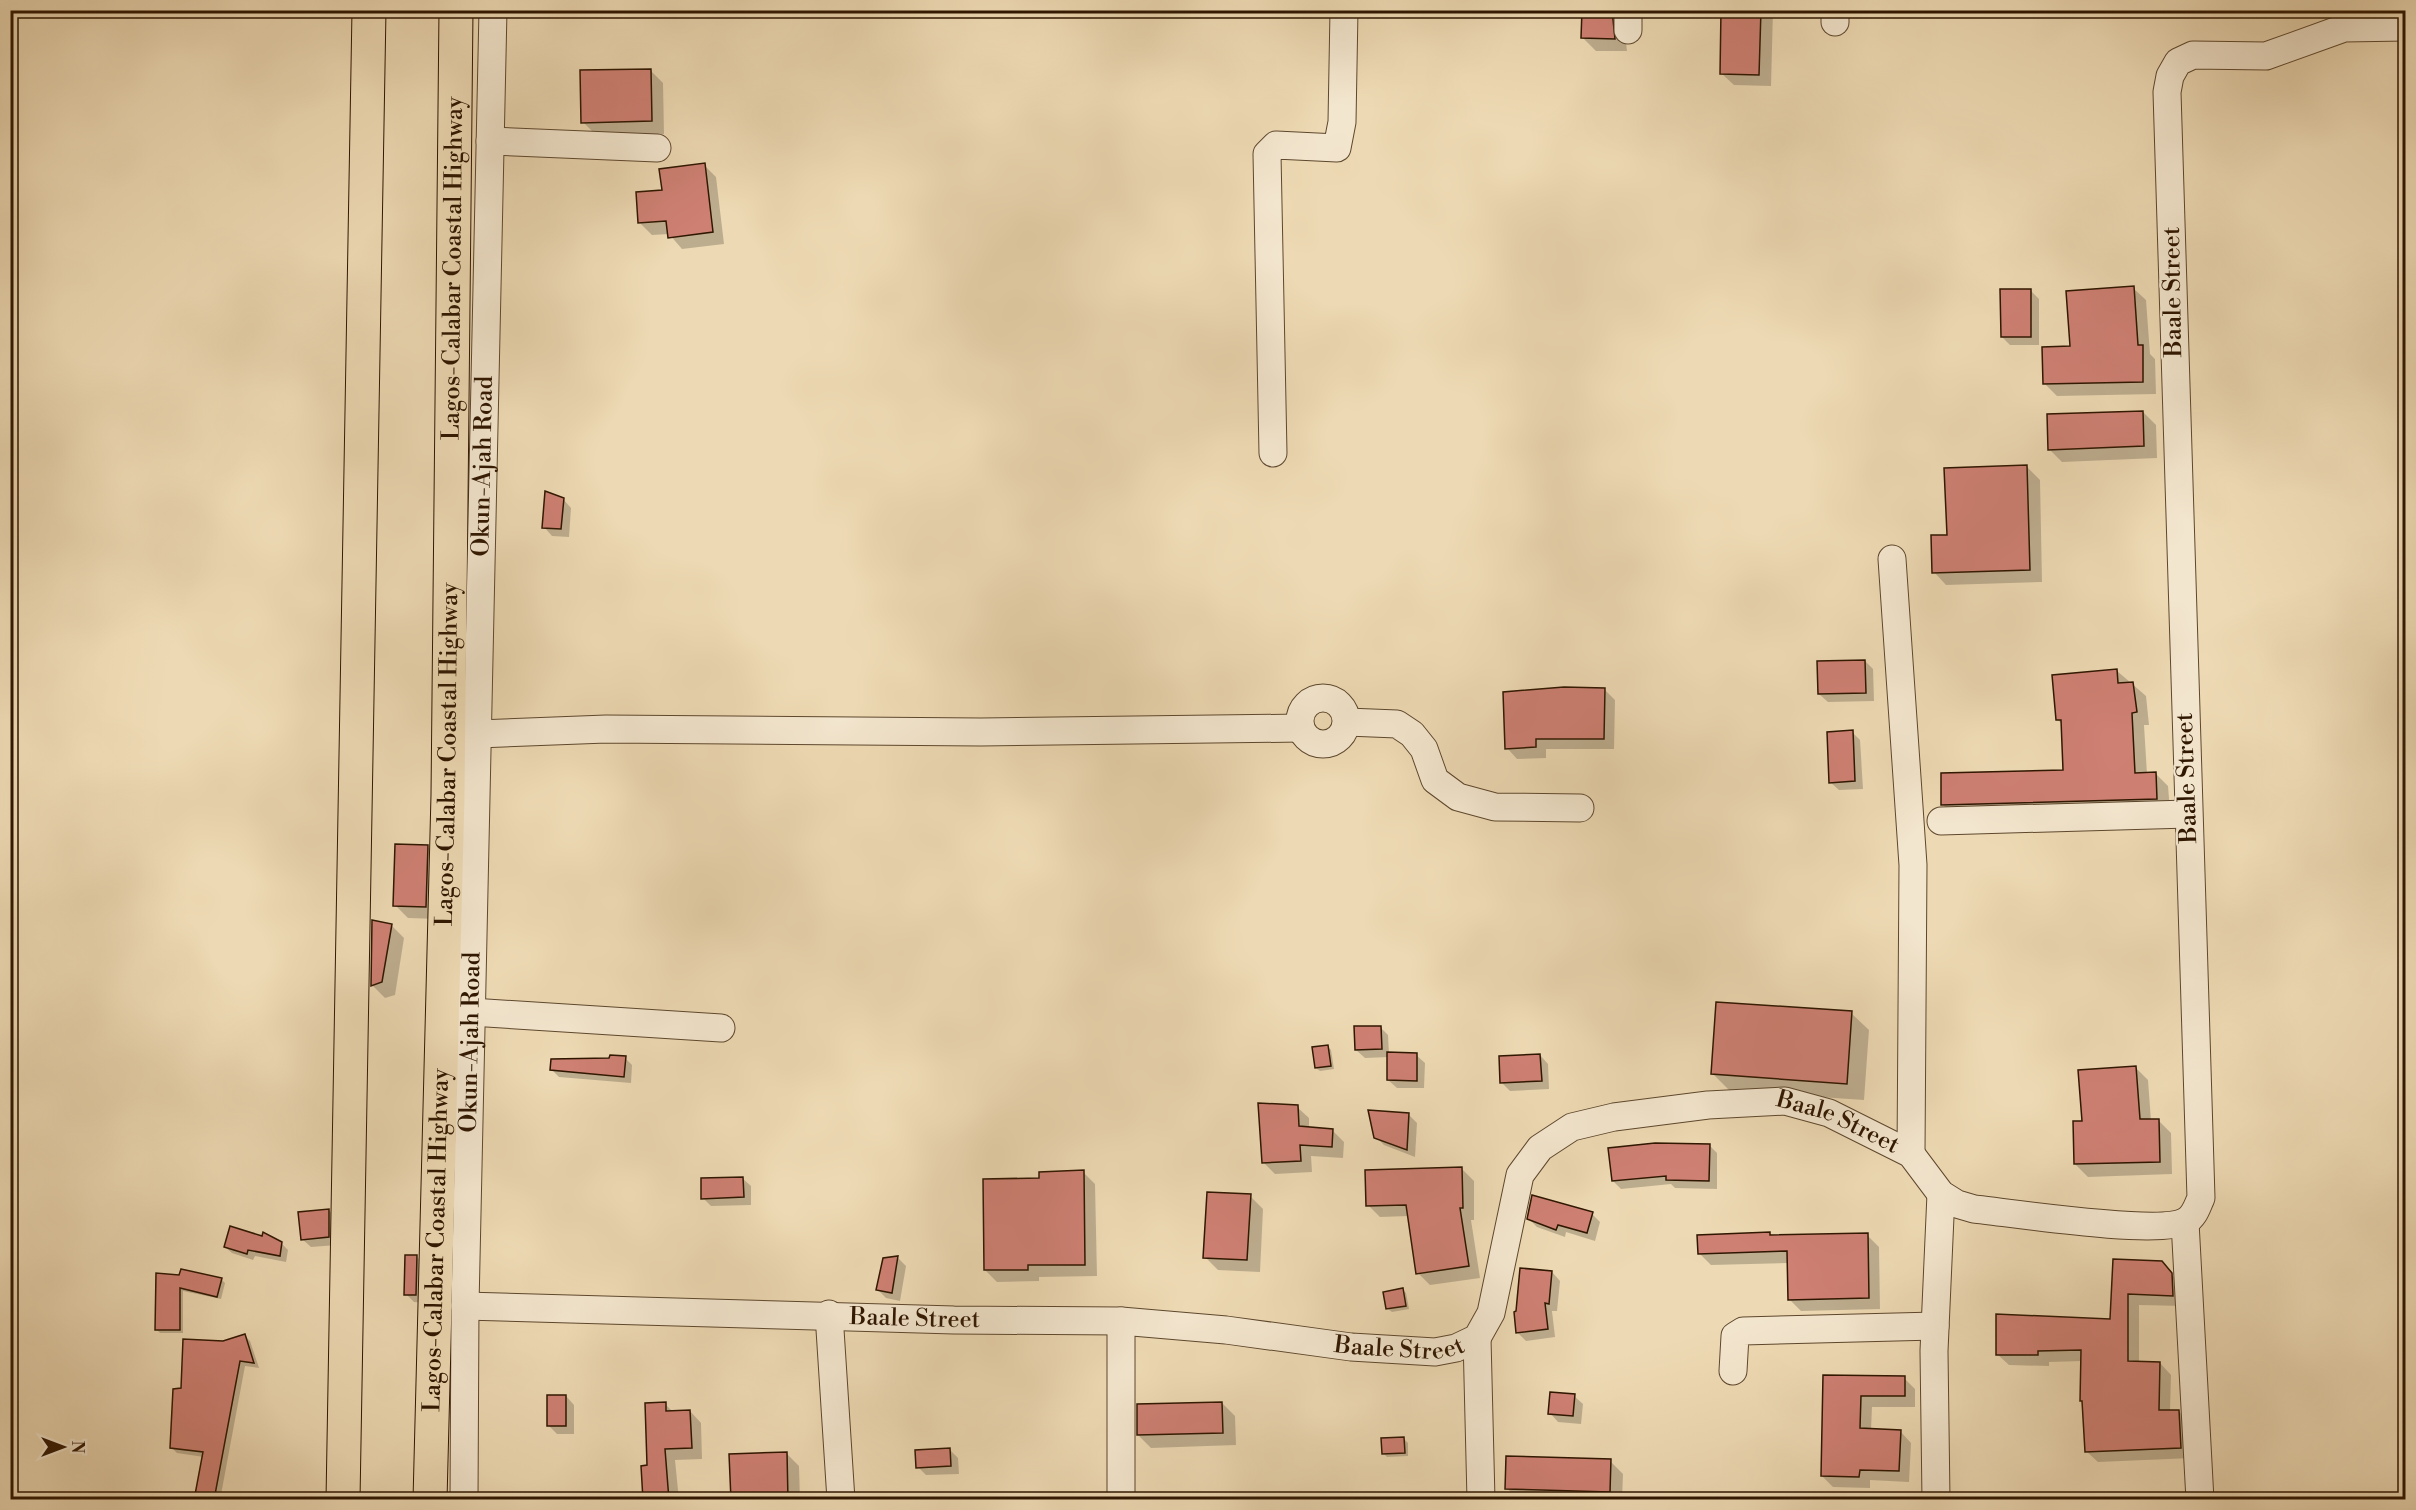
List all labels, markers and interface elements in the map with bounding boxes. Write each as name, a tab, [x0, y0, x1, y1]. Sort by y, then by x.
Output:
street label: Lagos-Calabar Coastal Highway	[437, 96, 470, 440]
street label: Baale Street	[2157, 226, 2189, 359]
street label: Okun-Ajah Road	[466, 375, 500, 557]
street label: Lagos-Calabar Coastal Highway	[430, 582, 465, 926]
street label: Baale Street	[2170, 712, 2204, 845]
street label: Okun-Ajah Road	[454, 951, 488, 1133]
street label: Lagos-Calabar Coastal Highway	[417, 1068, 456, 1412]
street label: Baale Street	[1772, 1084, 1905, 1161]
street label: Baale Street	[848, 1302, 981, 1335]
street label: Baale Street	[1331, 1330, 1470, 1367]
north arrow	[33, 1417, 93, 1477]
text: N	[67, 1441, 87, 1454]

